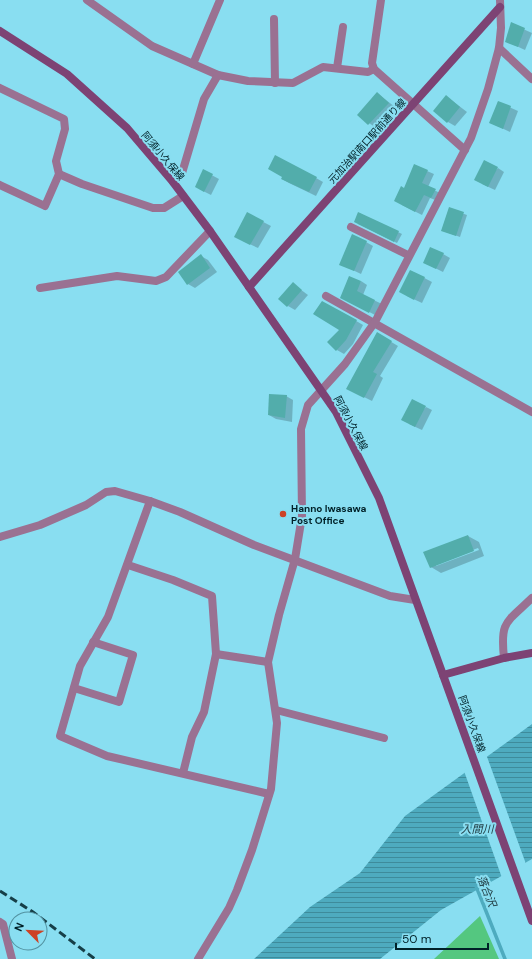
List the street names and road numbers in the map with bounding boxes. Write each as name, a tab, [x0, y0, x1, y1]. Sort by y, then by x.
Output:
street label: 元加治駅南口駅前通り線	[325, 96, 409, 186]
street label: 阿須小久保線	[139, 129, 187, 183]
street label: 阿須小久保線	[331, 393, 371, 453]
street label: 阿須小久保線	[456, 694, 488, 754]

